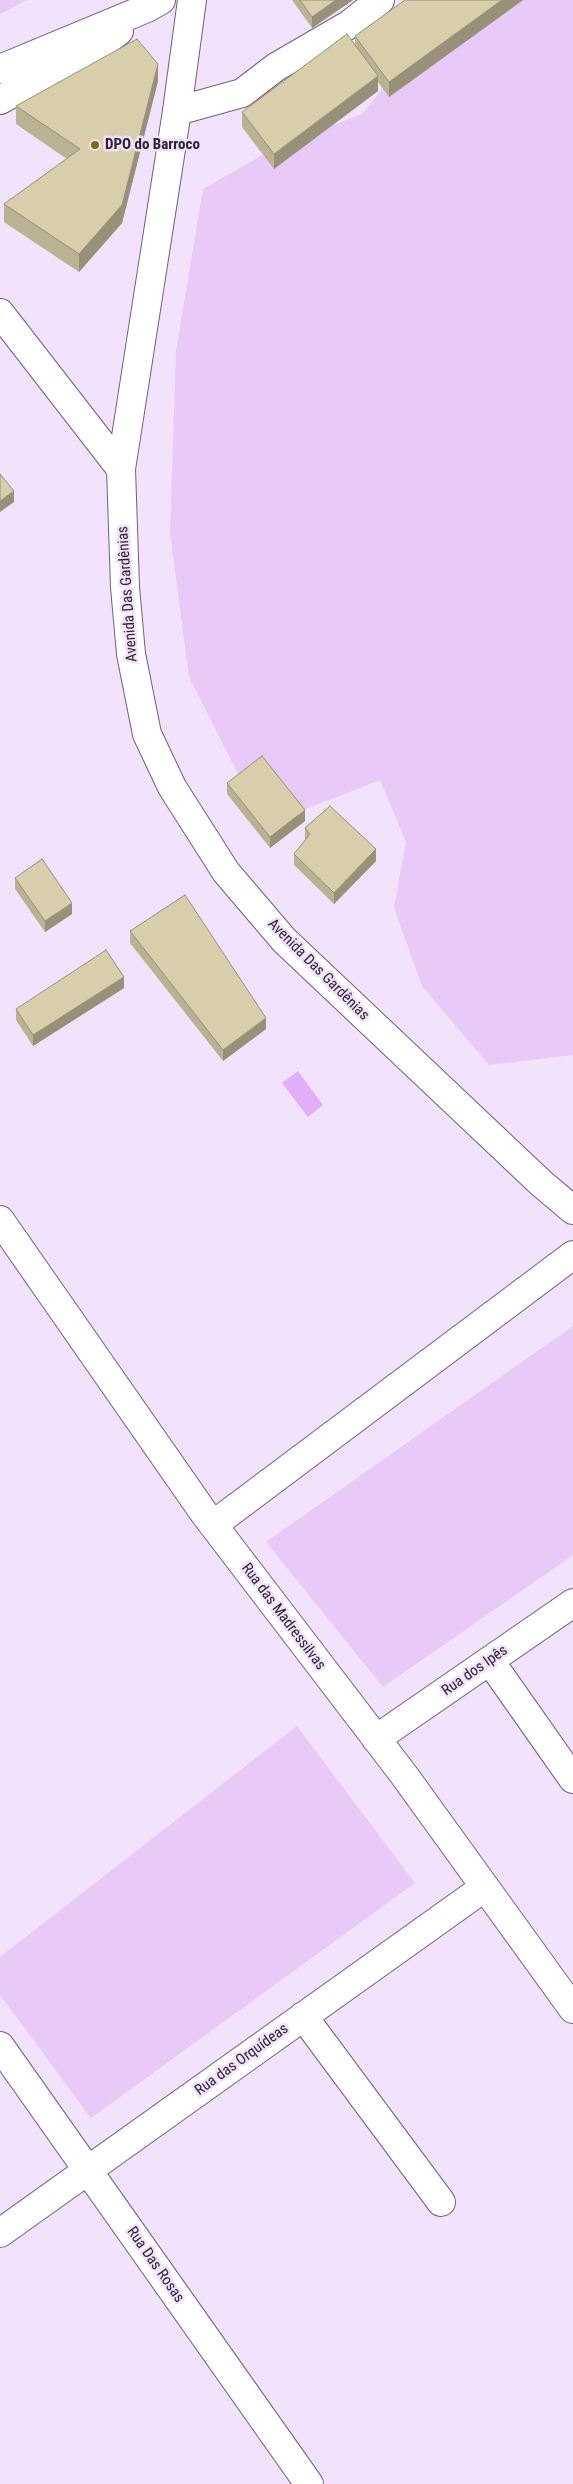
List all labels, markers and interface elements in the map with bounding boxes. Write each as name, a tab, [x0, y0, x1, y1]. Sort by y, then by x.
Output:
place label: DPO do Barroco	[105, 136, 200, 154]
marker: DPO do Barroco	[89, 139, 101, 151]
street label: Avenida Das Gardênias	[114, 525, 142, 663]
street label: Avenida Das Gardênias	[264, 916, 372, 1024]
street label: Rua das Madressilvas	[237, 1560, 329, 1674]
street label: Rua dos Ipês	[439, 1642, 511, 1700]
street label: Rua das Orquídeas	[192, 2020, 292, 2100]
street label: Rua Das Rosas	[122, 2224, 188, 2306]

